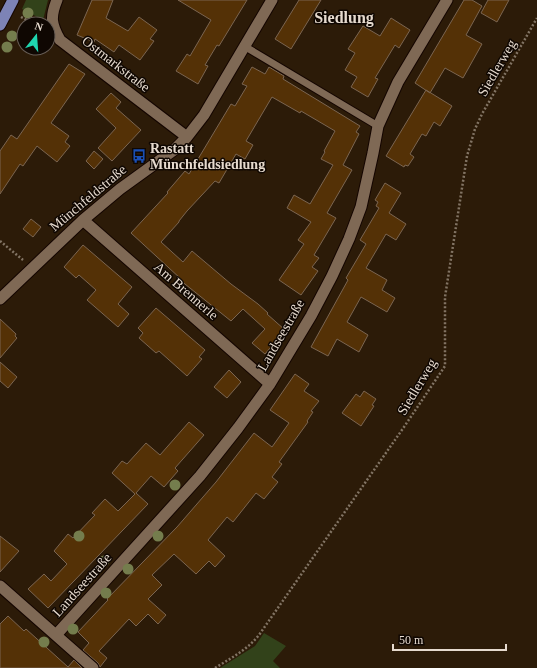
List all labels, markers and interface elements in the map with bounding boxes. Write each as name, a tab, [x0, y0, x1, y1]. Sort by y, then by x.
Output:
district label: Siedlung	[314, 9, 374, 27]
north arrow	[16, 16, 56, 56]
text: N	[33, 20, 45, 33]
street label: Ostmarkstraße	[79, 33, 153, 95]
street label: Siedlerweg	[475, 37, 519, 99]
place label: Rastatt Münchfeldsiedlung	[150, 141, 265, 172]
bus stop icon: Rastatt Münchfeldsiedlung	[131, 148, 147, 164]
street label: Münchfeldstraße	[47, 162, 129, 234]
street label: Am Brennerle	[151, 259, 221, 323]
street label: Landseestraße	[254, 297, 308, 373]
street label: Siedlerweg	[394, 356, 440, 418]
street label: Landseestraße	[50, 550, 114, 620]
scale bar	[393, 626, 506, 652]
text: 50 m	[399, 633, 424, 647]

